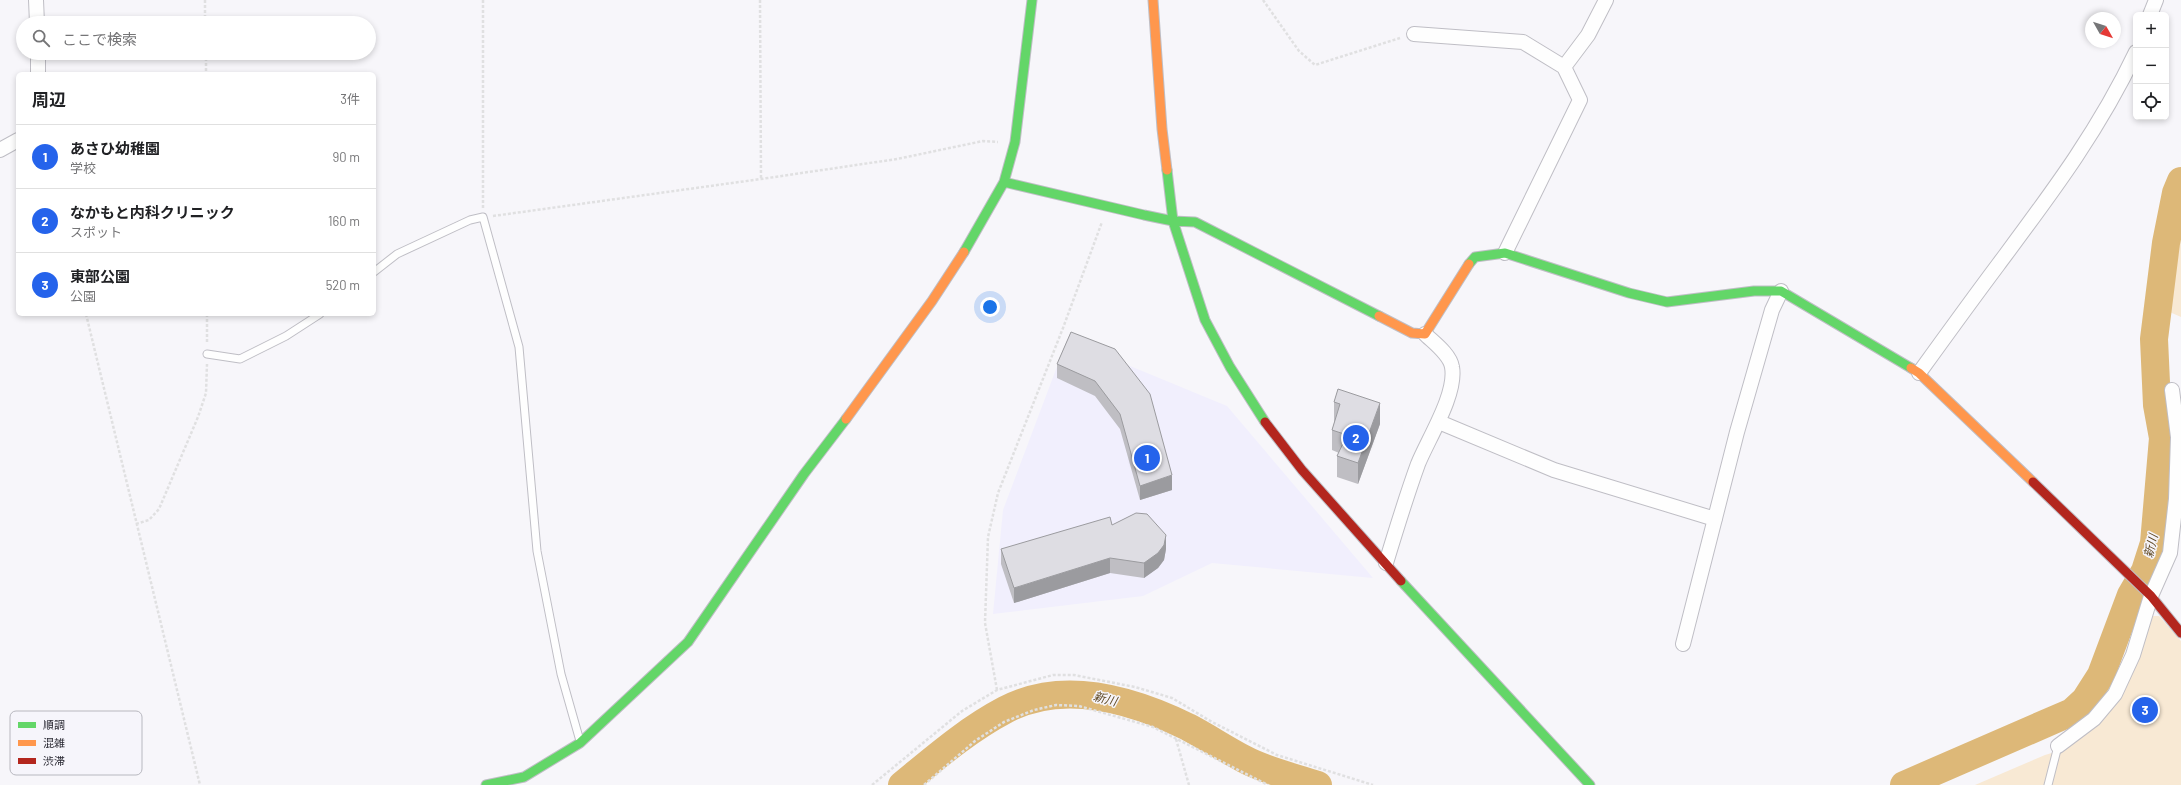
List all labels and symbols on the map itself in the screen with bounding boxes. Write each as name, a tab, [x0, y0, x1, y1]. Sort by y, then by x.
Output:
north arrow	[2085, 12, 2121, 48]
your location	[980, 297, 1000, 317]
pin: 2	[1343, 423, 1369, 453]
pin: 1	[1134, 443, 1160, 473]
water label: 新川	[2141, 531, 2160, 559]
water label: 新川	[1092, 688, 1121, 708]
pin: 3	[2132, 695, 2158, 725]
legend	[10, 711, 142, 775]
text: 順調	[43, 718, 65, 731]
text: 混雑	[43, 736, 65, 749]
text: 渋滞	[43, 754, 65, 767]

